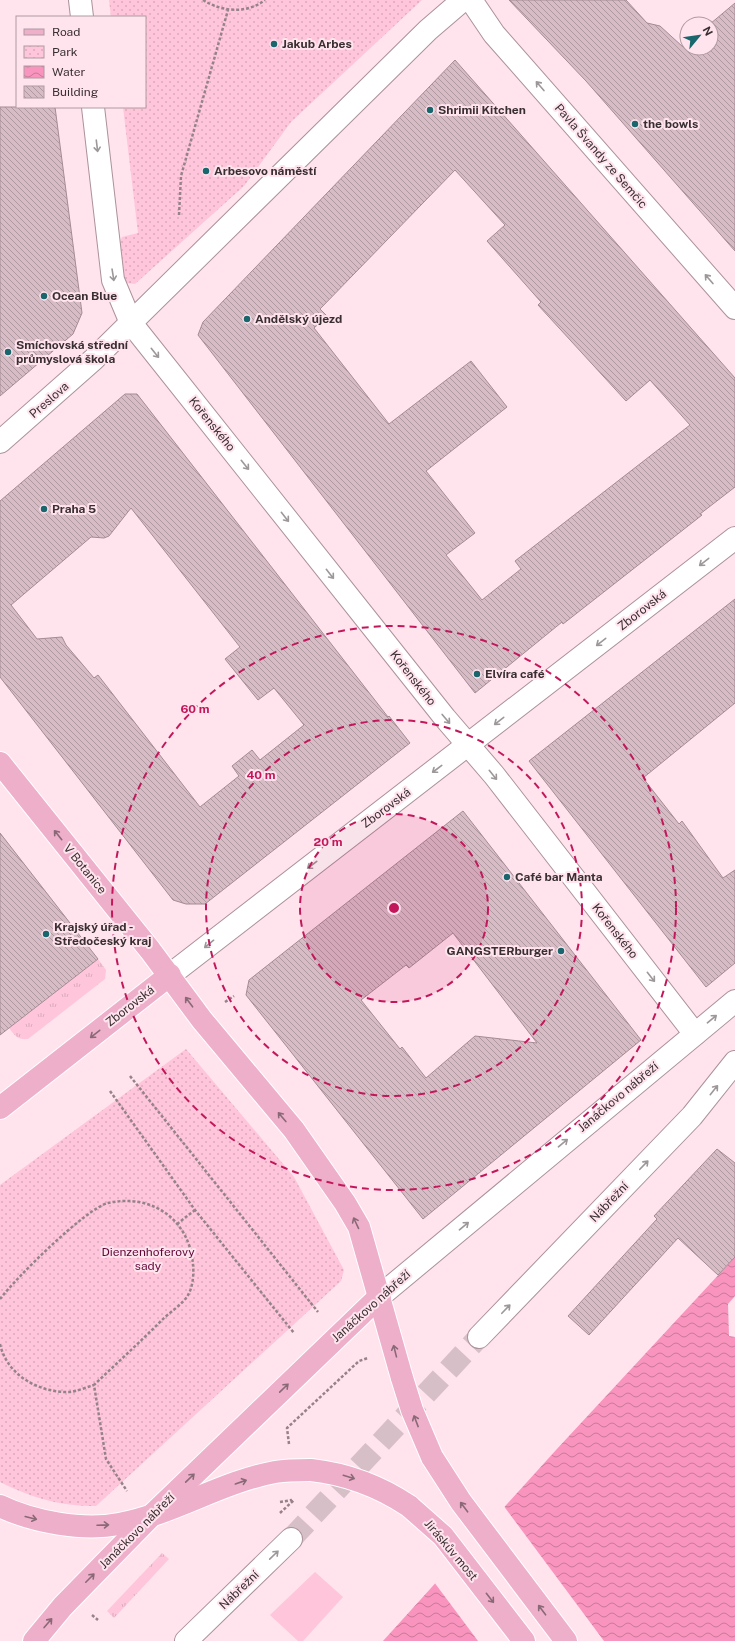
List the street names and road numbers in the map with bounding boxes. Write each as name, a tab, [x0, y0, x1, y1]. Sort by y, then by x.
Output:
street label: Pavla Švandy ze Semčic	[552, 101, 650, 211]
street label: Preslova	[26, 379, 72, 421]
street label: Kořenského	[186, 394, 238, 454]
street label: Zborovská	[615, 587, 669, 633]
street label: Kořenského	[387, 648, 439, 708]
street label: Zborovská	[359, 785, 413, 831]
street label: V Botanice	[61, 841, 109, 897]
street label: Kořenského	[589, 901, 641, 961]
street label: Zborovská	[103, 983, 157, 1029]
street label: Janáčkovo nábřeží	[575, 1059, 662, 1135]
street label: Nábřežní	[587, 1178, 632, 1225]
street label: Janáčkovo nábřeží	[329, 1266, 414, 1345]
street label: Janáčkovo nábřeží	[96, 1490, 178, 1572]
street label: Jiráskův most	[422, 1517, 481, 1584]
street label: Nábřežní	[216, 1567, 263, 1612]

